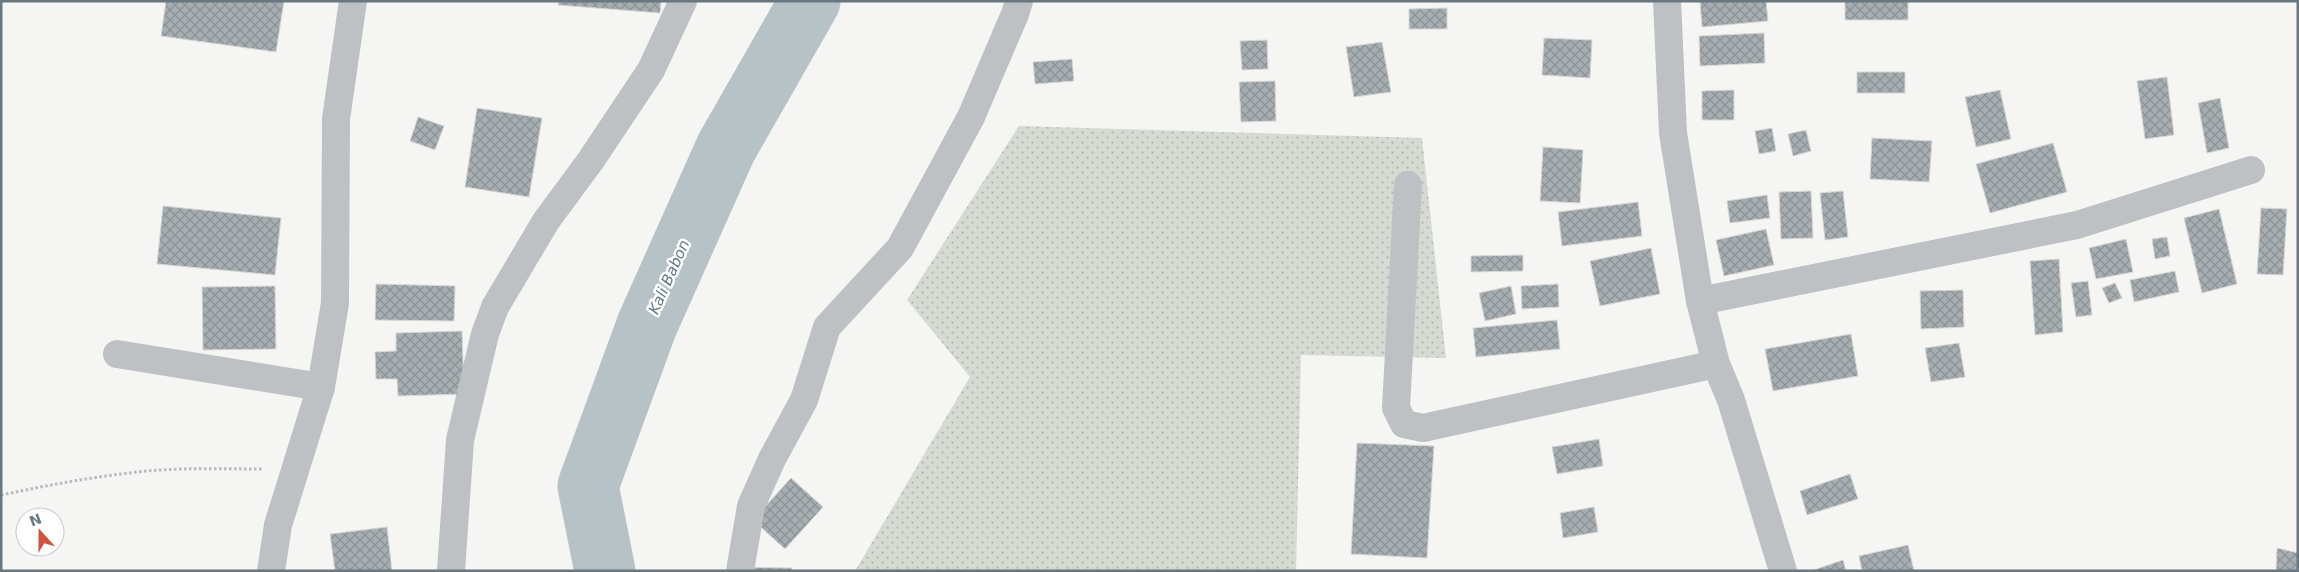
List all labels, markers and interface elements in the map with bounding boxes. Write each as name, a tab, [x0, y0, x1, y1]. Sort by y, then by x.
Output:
water label: Kali Babon	[645, 237, 693, 317]
north arrow	[15, 507, 65, 557]
text: N	[27, 510, 44, 529]

